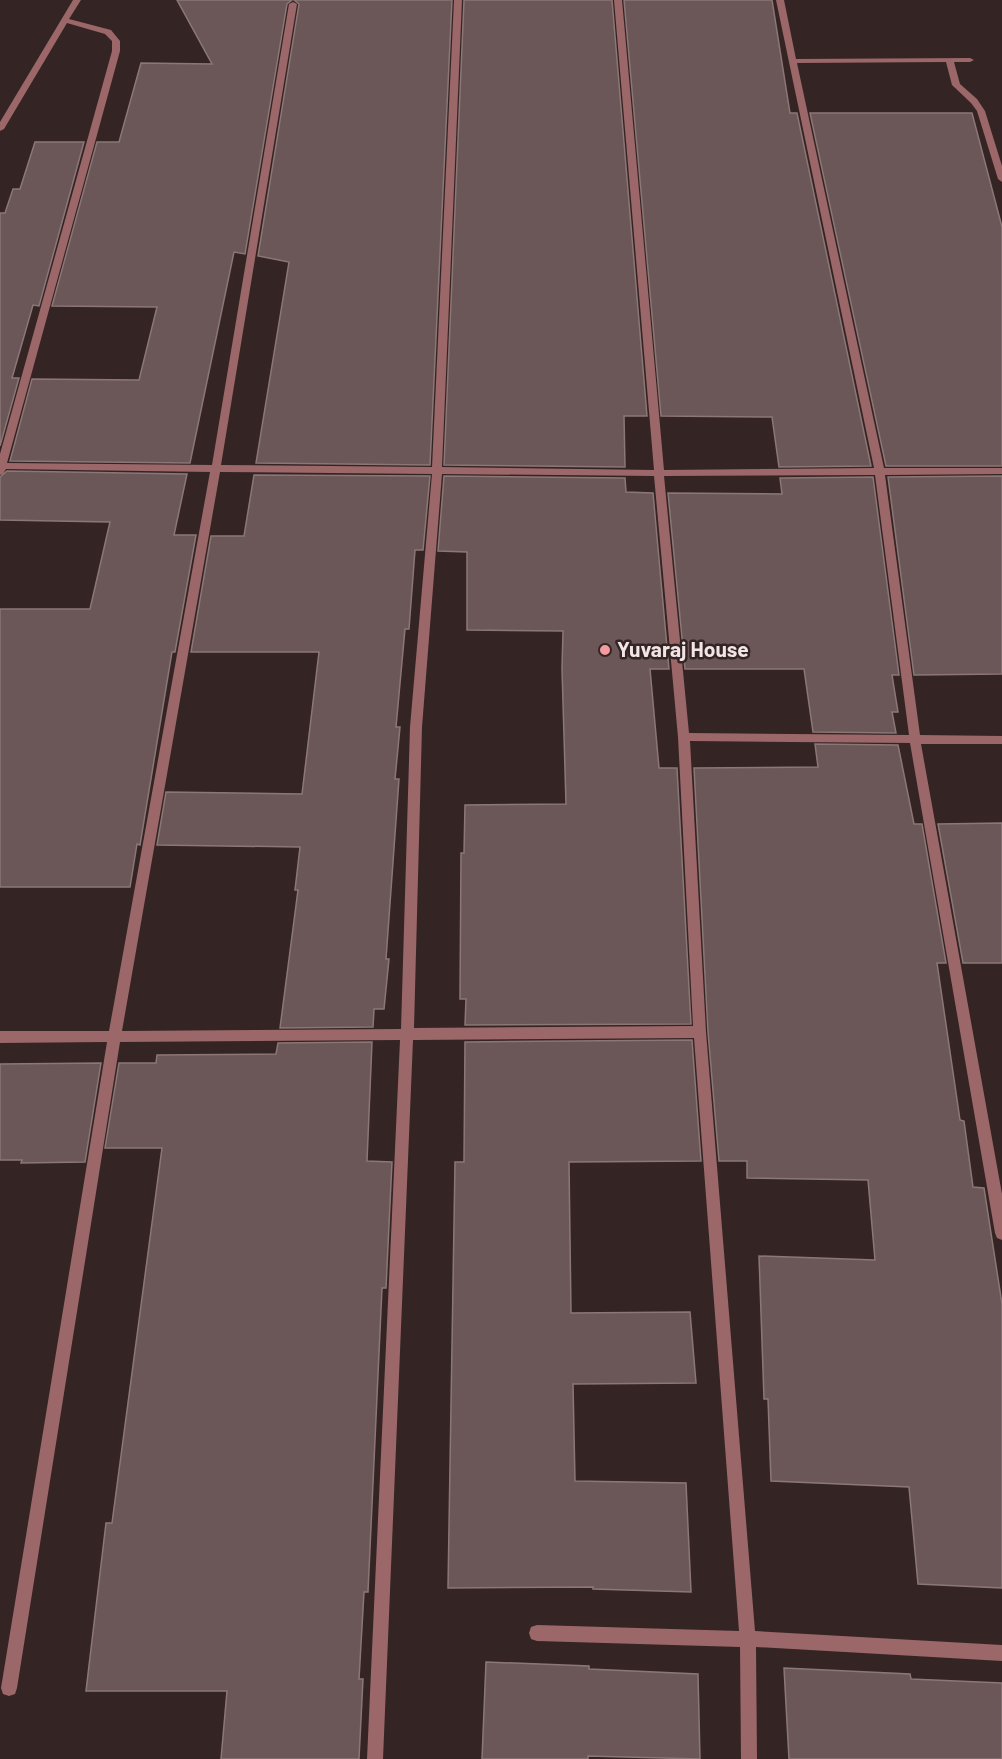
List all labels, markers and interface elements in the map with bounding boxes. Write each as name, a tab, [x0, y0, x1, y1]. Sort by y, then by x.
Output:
place label: Yuvaraj House	[617, 636, 749, 661]
marker: Yuvaraj House	[598, 643, 612, 657]

